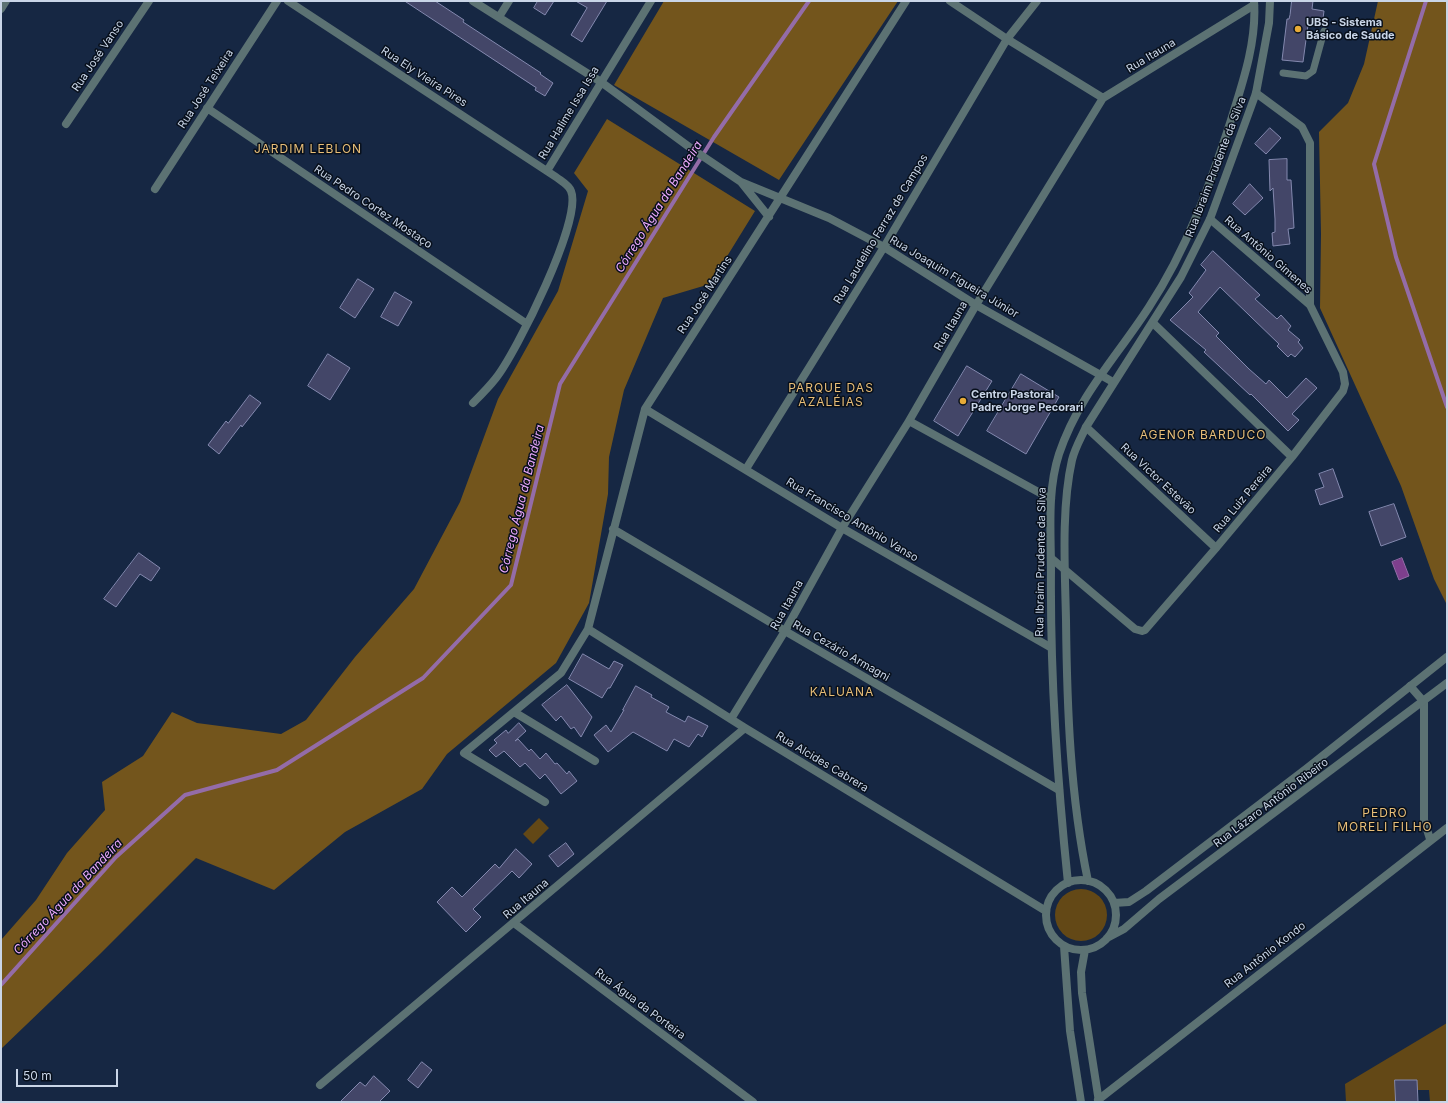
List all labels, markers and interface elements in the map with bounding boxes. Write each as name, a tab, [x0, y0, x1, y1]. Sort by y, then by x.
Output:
place label: UBS - Sistema Básico de Saúde	[1306, 16, 1395, 42]
street label: Rua José Vanso	[69, 18, 127, 94]
marker: UBS - Sistema Básico de Saúde	[1293, 24, 1303, 34]
street label: Rua Itauna	[1124, 36, 1178, 76]
street label: Rua Ely Vieira Pires	[378, 44, 470, 110]
street label: Rua José Teixeira	[176, 47, 236, 131]
street label: Rua Halime Issa Issa	[536, 64, 602, 162]
street label: Rua Ibraim Prudente da Silva	[1183, 95, 1249, 239]
water label: Córrego Água da Bandeira	[612, 138, 706, 276]
district label: JARDIM LEBLON	[254, 142, 362, 156]
street label: Rua Laudelino Ferraz de Campos	[831, 152, 931, 306]
street label: Rua Pedro Cortez Mostaço	[311, 163, 435, 251]
street label: Rua Antônio Gimenes	[1222, 213, 1314, 297]
street label: Rua Joaquim Figueira Júnior	[887, 233, 1021, 321]
street label: Rua José Martins	[675, 254, 735, 336]
street label: Rua Itauna	[932, 299, 970, 353]
district label: PARQUE DAS AZALÉIAS	[788, 381, 874, 409]
place label: Centro Pastoral Padre Jorge Pecorari	[971, 388, 1083, 414]
marker: Centro Pastoral Padre Jorge Pecorari	[958, 396, 968, 406]
water label: Córrego Água da Bandeira	[497, 423, 547, 575]
district label: AGENOR BARDUCO	[1140, 428, 1266, 442]
street label: Rua Victor Estevão	[1118, 441, 1198, 517]
street label: Rua Luiz Pereira	[1211, 463, 1275, 535]
street label: Rua Francisco Antônio Vanso	[784, 475, 920, 565]
street label: Rua Ibraim Prudente da Silva	[1033, 487, 1049, 637]
street label: Rua Itauna	[768, 578, 806, 632]
street label: Rua Cezário Armagni	[790, 618, 892, 684]
district label: KALUANA	[810, 685, 874, 699]
street label: Rua Alcides Cabrera	[773, 729, 871, 795]
street label: Rua Lázaro Antônio Ribeiro	[1211, 756, 1331, 850]
district label: PEDRO MORELI FILHO	[1337, 806, 1433, 834]
water label: Córrego Água da Bandeira	[11, 836, 125, 958]
street label: Rua Itauna	[501, 876, 551, 922]
street label: Rua Antônio Kondo	[1222, 919, 1308, 991]
street label: Rua Água da Porteira	[592, 966, 688, 1042]
scale bar	[18, 1061, 120, 1087]
text: 50 m	[23, 1068, 52, 1083]

